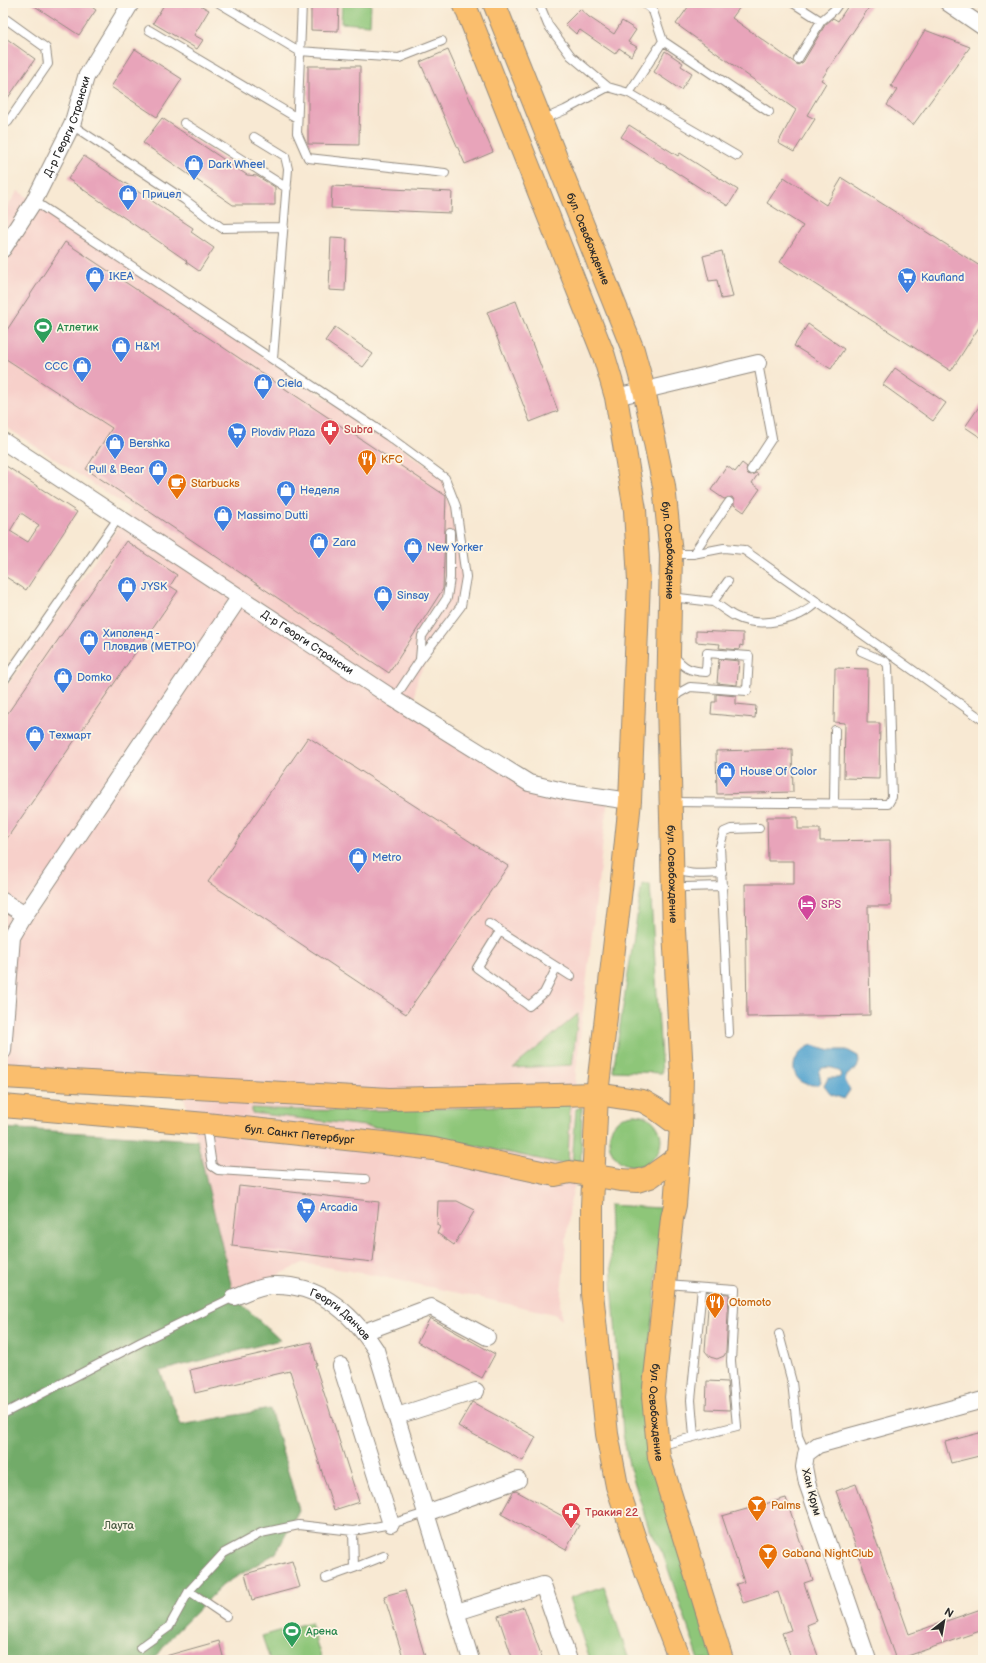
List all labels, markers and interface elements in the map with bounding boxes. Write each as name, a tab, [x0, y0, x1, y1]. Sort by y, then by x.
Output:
street label: Д-р Георги Странски	[41, 75, 93, 179]
shop icon: Dark Wheel	[183, 153, 205, 181]
place label: Dark Wheel	[208, 158, 265, 171]
shop icon: Прицел	[117, 183, 139, 211]
place label: Прицел	[142, 188, 181, 201]
street label: бул. Освобождение	[564, 191, 612, 287]
shop icon: IKEA	[84, 265, 106, 293]
supermarket icon: Kaufland	[896, 266, 918, 294]
place label: IKEA	[109, 270, 134, 283]
place label: Kaufland	[921, 271, 964, 284]
sports icon: Атлетик	[32, 316, 54, 344]
place label: Атлетик	[56, 321, 98, 334]
shop icon: H&M	[110, 335, 132, 363]
place label: H&M	[135, 340, 160, 353]
shop icon: CCC	[71, 355, 93, 383]
place label: CCC	[45, 360, 68, 373]
shop icon: Ciela	[252, 372, 274, 400]
place label: Ciela	[277, 377, 303, 390]
pharmacy icon: Subra	[319, 418, 341, 446]
supermarket icon: Plovdiv Plaza	[226, 421, 248, 449]
place label: Subra	[344, 423, 373, 436]
place label: Plovdiv Plaza	[251, 426, 315, 439]
shop icon: Bershka	[104, 432, 126, 460]
place label: Bershka	[129, 437, 170, 450]
restaurant icon: KFC	[356, 448, 378, 476]
place label: KFC	[381, 453, 403, 466]
shop icon: Pull & Bear	[147, 458, 169, 486]
place label: Pull & Bear	[89, 463, 145, 476]
cafe icon: Starbucks	[166, 472, 188, 500]
place label: Starbucks	[191, 477, 240, 490]
shop icon: Неделя	[275, 479, 297, 507]
place label: Неделя	[300, 484, 339, 497]
street label: бул. Освобождение	[659, 501, 677, 599]
shop icon: Massimo Dutti	[212, 504, 234, 532]
place label: Massimo Dutti	[237, 509, 308, 522]
shop icon: Zara	[308, 531, 330, 559]
place label: Zara	[332, 536, 356, 549]
shop icon: New Yorker	[402, 536, 424, 564]
place label: New Yorker	[427, 541, 484, 554]
shop icon: JYSK	[116, 575, 138, 603]
place label: JYSK	[141, 580, 168, 593]
shop icon: Sinsay	[372, 584, 394, 612]
place label: Sinsay	[397, 589, 429, 602]
street label: Д-р Георги Странски	[259, 607, 356, 678]
place label: Хиполенд - Пловдив (МЕТРО)	[103, 627, 196, 653]
shop icon: Хиполенд - Пловдив (МЕТРО)	[78, 628, 100, 656]
shop icon: Domko	[52, 666, 74, 694]
place label: Domko	[77, 671, 112, 684]
shop icon: Техмарт	[24, 724, 46, 752]
place label: Техмарт	[49, 729, 91, 742]
shop icon: House Of Color	[715, 760, 737, 788]
place label: House Of Color	[740, 765, 818, 778]
street label: бул. Освобождение	[664, 825, 680, 923]
shop icon: Metro	[347, 846, 369, 874]
place label: Metro	[372, 851, 401, 864]
hotel icon: SPS	[796, 893, 818, 921]
place label: SPS	[821, 898, 842, 911]
street label: бул. Санкт Петербург	[244, 1122, 356, 1147]
supermarket icon: Arcadia	[295, 1196, 317, 1224]
place label: Arcadia	[320, 1201, 358, 1214]
street label: Георги Данчов	[308, 1286, 373, 1343]
restaurant icon: Otomoto	[704, 1291, 726, 1319]
place label: Otomoto	[729, 1296, 771, 1309]
street label: бул. Освобождение	[646, 1363, 666, 1463]
street label: Хан Крум	[799, 1467, 824, 1517]
bar icon: Palms	[746, 1494, 768, 1522]
place label: Palms	[771, 1499, 801, 1512]
pharmacy icon: Тракия 22	[560, 1501, 582, 1529]
place label: Тракия 22	[585, 1506, 639, 1519]
park label: Лаута	[103, 1519, 134, 1532]
bar icon: Gabana NightClub	[757, 1542, 779, 1570]
place label: Gabana NightClub	[782, 1547, 874, 1560]
north arrow	[924, 1601, 964, 1641]
text: N	[942, 1605, 956, 1621]
sports icon: Арена	[281, 1620, 303, 1648]
place label: Арена	[305, 1625, 338, 1638]

